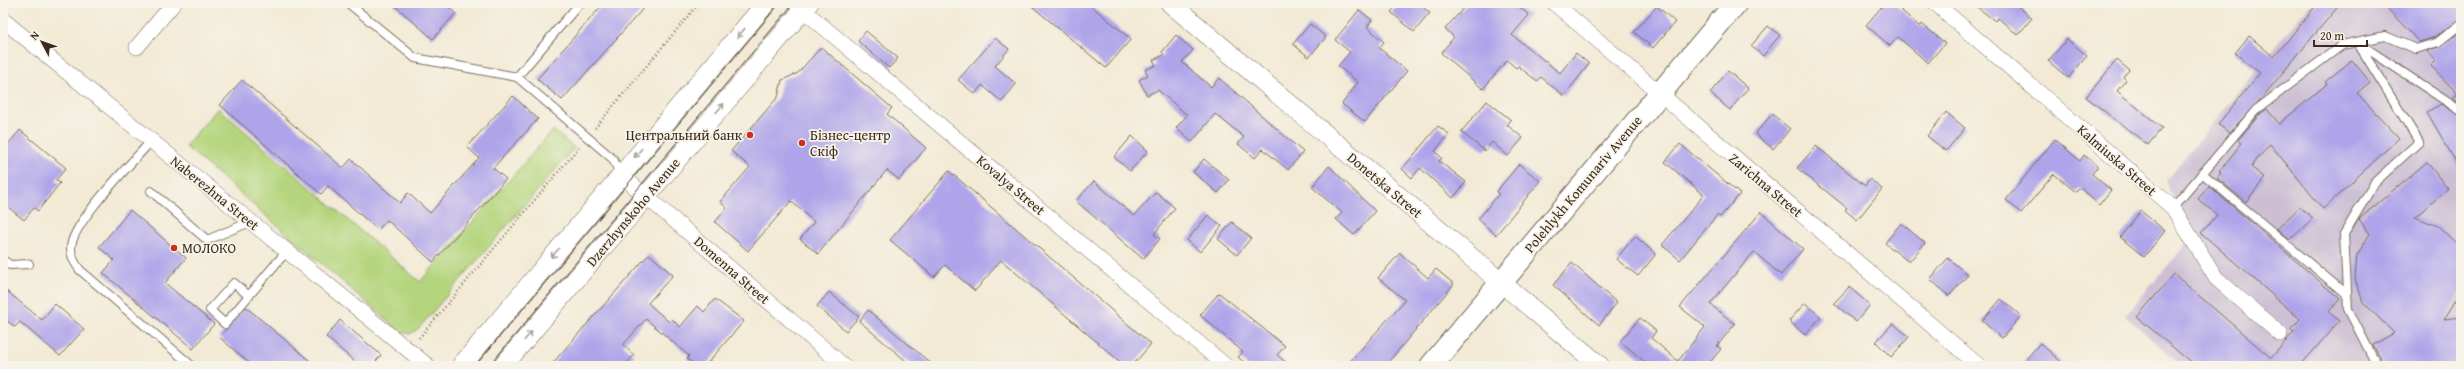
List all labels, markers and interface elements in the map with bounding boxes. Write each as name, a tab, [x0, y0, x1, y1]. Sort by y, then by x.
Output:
north arrow	[22, 22, 62, 62]
scale bar	[2314, 22, 2367, 48]
text: N	[26, 27, 43, 43]
one-way arrow	[736, 27, 745, 38]
text: 20 m	[2320, 27, 2344, 44]
one-way arrow	[715, 103, 724, 113]
street label: Polehlykh Komunariv Avenue	[1520, 111, 1647, 257]
street label: Kalmiuska Street	[2073, 120, 2161, 200]
place label: Центральний банк	[626, 125, 743, 145]
place label: Бізнес-центр Скіф	[810, 125, 891, 161]
marker: Центральний банк	[745, 130, 755, 140]
marker: Бізнес-центр Скіф	[797, 138, 807, 148]
one-way arrow	[633, 148, 643, 158]
street label: Donetska Street	[1343, 148, 1427, 223]
street label: Zarichna Street	[1725, 148, 1807, 222]
street label: Kovalya Street	[972, 150, 1050, 220]
street label: Naberezhna Street	[166, 151, 264, 235]
street label: Dzerzhynskoho Avenue	[581, 153, 685, 271]
street label: Domenna Street	[690, 231, 774, 309]
place label: МОЛОКО	[182, 238, 236, 258]
marker: МОЛОКО	[169, 243, 179, 253]
one-way arrow	[550, 247, 559, 258]
one-way arrow	[524, 331, 533, 341]

